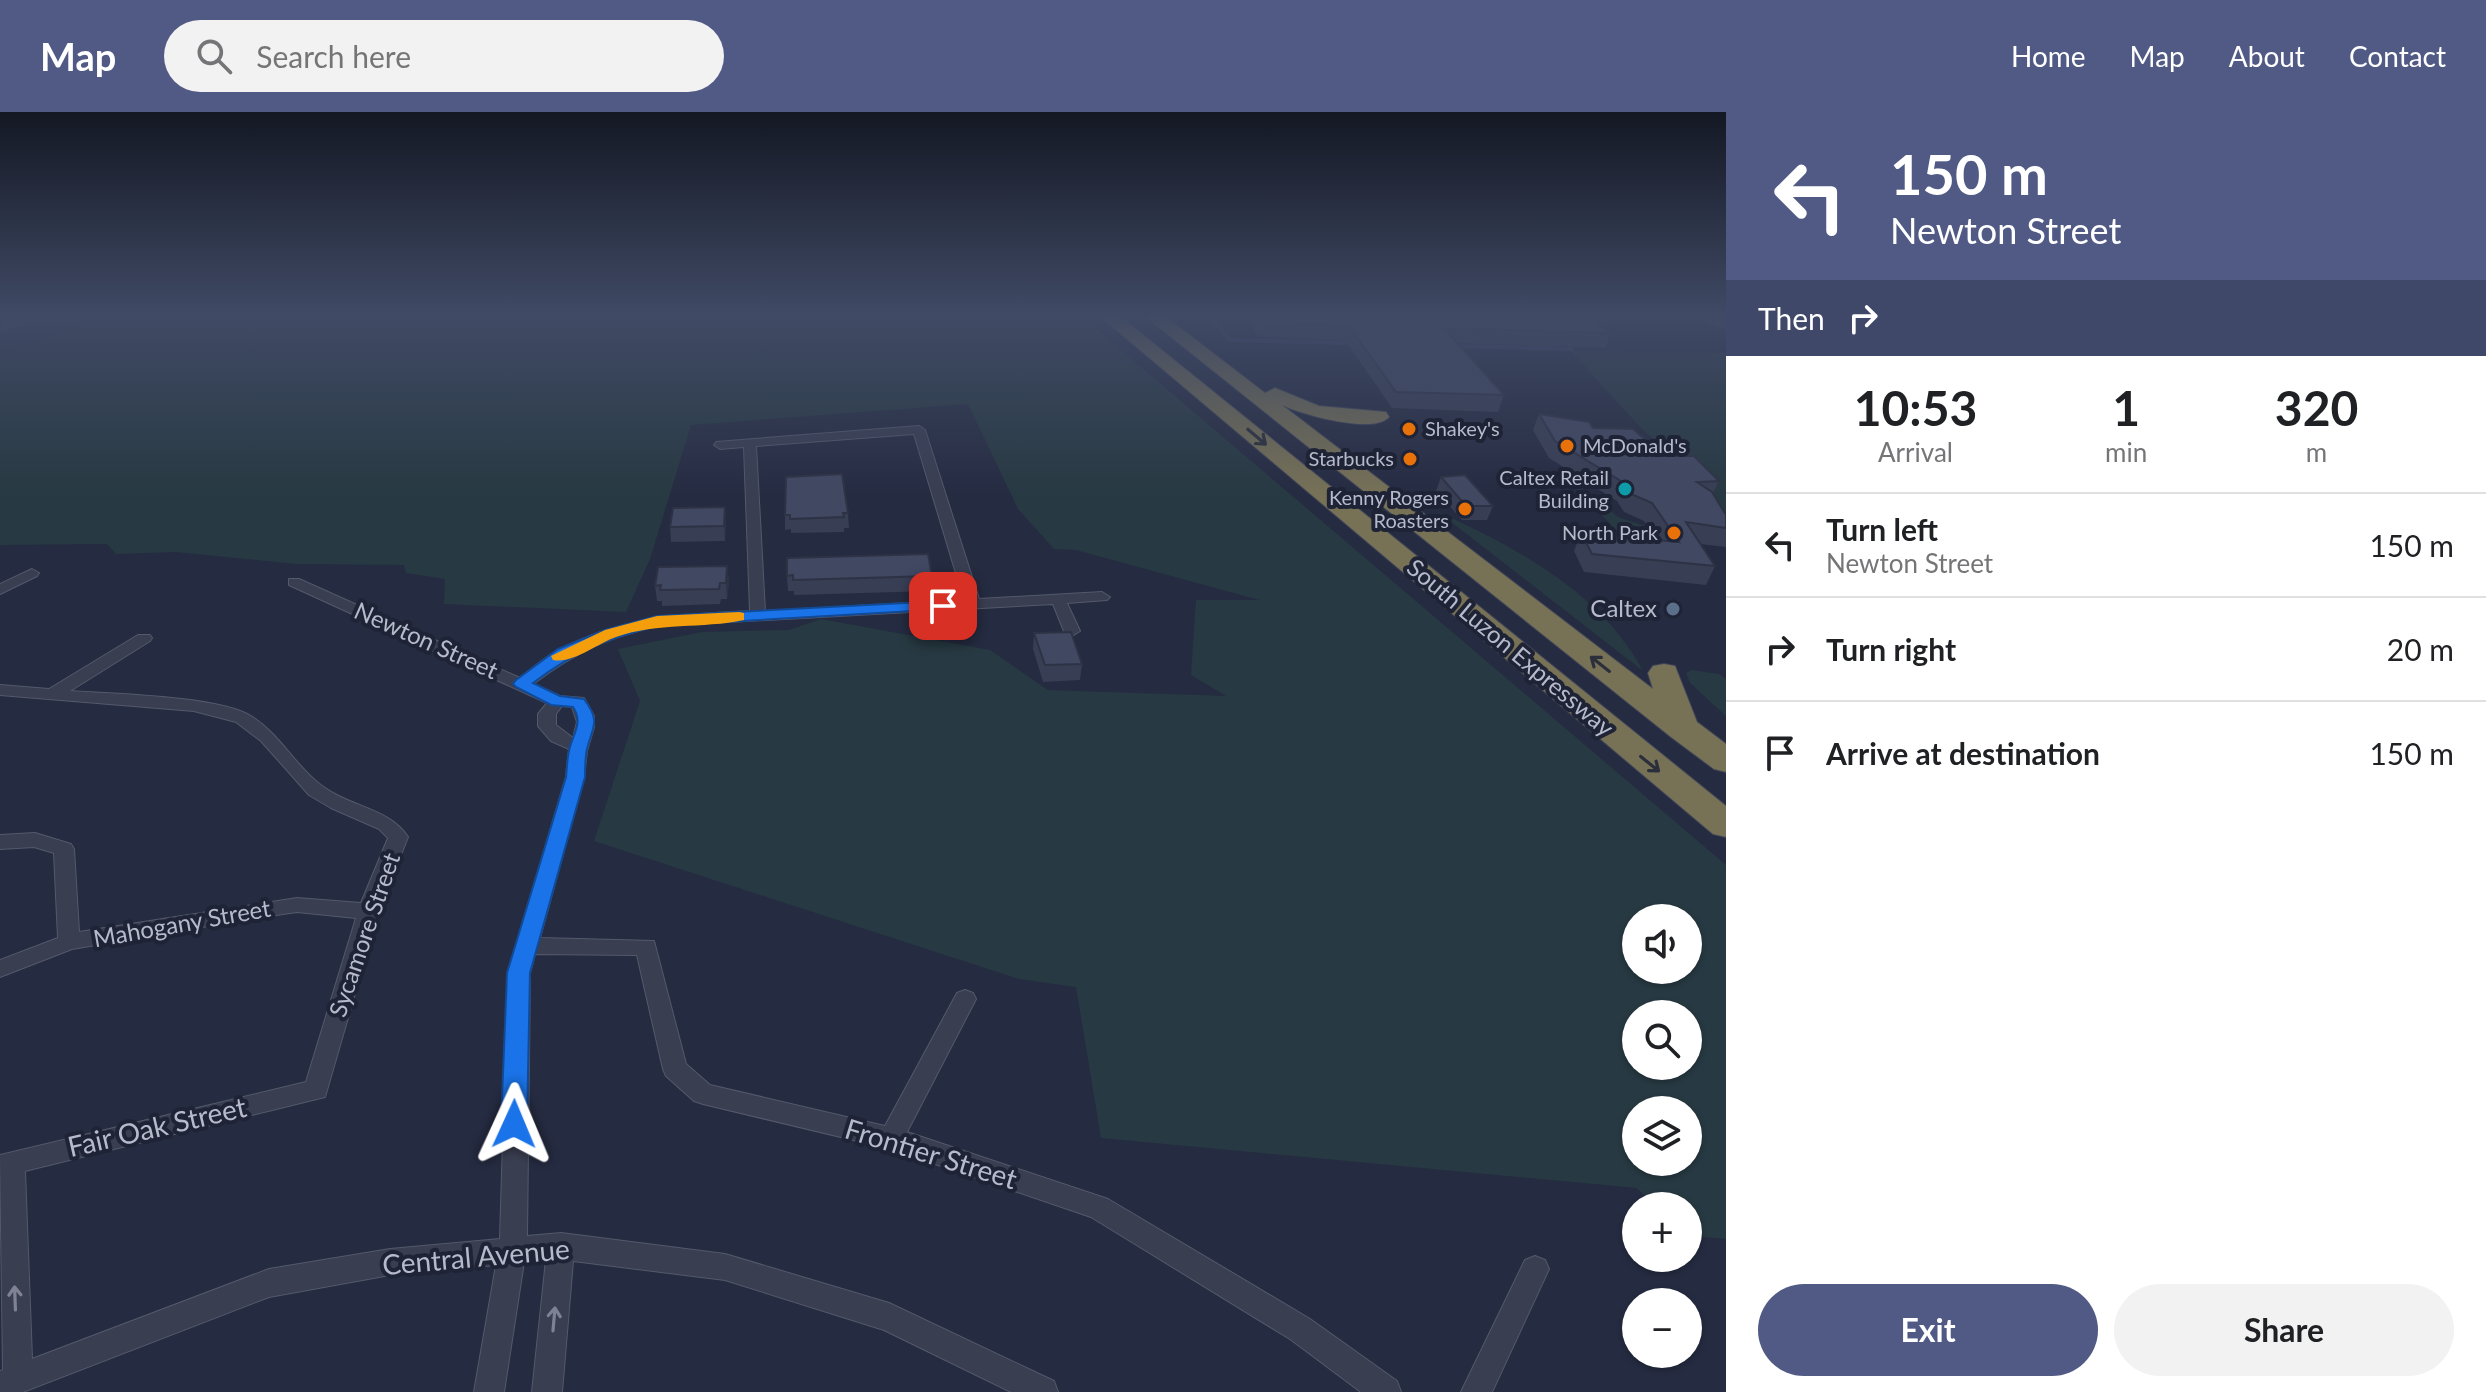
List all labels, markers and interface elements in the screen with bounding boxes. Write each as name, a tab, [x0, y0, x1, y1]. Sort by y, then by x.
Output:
search box	[164, 20, 724, 92]
text: Map	[40, 33, 116, 79]
icon: search	[192, 34, 236, 78]
text: Search here	[256, 38, 411, 74]
text: Home	[2011, 39, 2086, 73]
text: Map	[2130, 39, 2185, 73]
text: About	[2229, 39, 2305, 73]
text: Contact	[2349, 39, 2446, 73]
text: 150 m	[1890, 140, 2048, 207]
icon: left	[1758, 144, 1862, 248]
text: Newton Street	[1890, 208, 2121, 252]
icon: right	[1841, 296, 1885, 340]
text: Then	[1758, 300, 1825, 336]
text: 10:53	[1854, 379, 1977, 436]
text: 1	[2112, 379, 2140, 436]
text: 320	[2275, 379, 2358, 436]
place label: Shakey's	[1425, 416, 1500, 440]
marker: Shakey's	[1400, 420, 1418, 438]
one-way arrow	[1246, 428, 1267, 446]
place label: McDonald's	[1583, 433, 1687, 457]
text: Arrival	[1878, 436, 1953, 468]
text: min	[2105, 436, 2147, 468]
text: m	[2306, 436, 2327, 468]
marker: McDonald's	[1558, 437, 1576, 455]
place label: Starbucks	[1308, 446, 1394, 470]
marker: Starbucks	[1401, 450, 1419, 468]
place label: Caltex Retail Building	[1499, 465, 1609, 512]
marker: Caltex Retail Building	[1616, 480, 1634, 498]
place label: Kenny Rogers Roasters	[1329, 485, 1449, 532]
marker: Kenny Rogers Roasters	[1456, 500, 1474, 518]
text: Turn left	[1826, 511, 1938, 547]
place label: North Park	[1562, 520, 1659, 544]
icon: left	[1758, 523, 1802, 567]
marker: North Park	[1665, 524, 1683, 542]
text: 150 m	[2369, 527, 2454, 563]
text: Newton Street	[1826, 547, 1993, 579]
street label: South Luzon Expressway	[1402, 552, 1621, 742]
pin	[909, 572, 977, 640]
icon: arrive	[921, 584, 965, 628]
place label: Caltex	[1590, 593, 1657, 622]
street label: Newton Street	[350, 595, 503, 684]
marker: Caltex	[1664, 600, 1682, 618]
icon: right	[1758, 627, 1802, 671]
text: Turn right	[1826, 631, 1956, 667]
text: 20 m	[2387, 631, 2454, 667]
one-way arrow	[1590, 656, 1611, 673]
icon: arrive	[1758, 731, 1802, 775]
text: Arrive at destination	[1826, 735, 2100, 771]
text: 150 m	[2369, 735, 2454, 771]
one-way arrow	[1639, 756, 1660, 773]
street label: Sycamore Street	[322, 848, 405, 1020]
street label: Mahogany Street	[91, 893, 273, 952]
map controls	[1622, 904, 1702, 1368]
button: sound	[1622, 904, 1702, 984]
button: search	[1622, 1000, 1702, 1080]
position arrow	[472, 1082, 556, 1166]
street label: Fair Oak Street	[64, 1089, 249, 1163]
button: layers	[1622, 1096, 1702, 1176]
street label: Frontier Street	[841, 1111, 1021, 1195]
button: +	[1622, 1192, 1702, 1272]
street label: Central Avenue	[381, 1231, 571, 1281]
button: Exit	[1758, 1284, 2098, 1376]
button: Share	[2114, 1284, 2454, 1376]
one-way arrow	[8, 1285, 23, 1312]
button: −	[1622, 1288, 1702, 1368]
one-way arrow	[547, 1306, 562, 1333]

